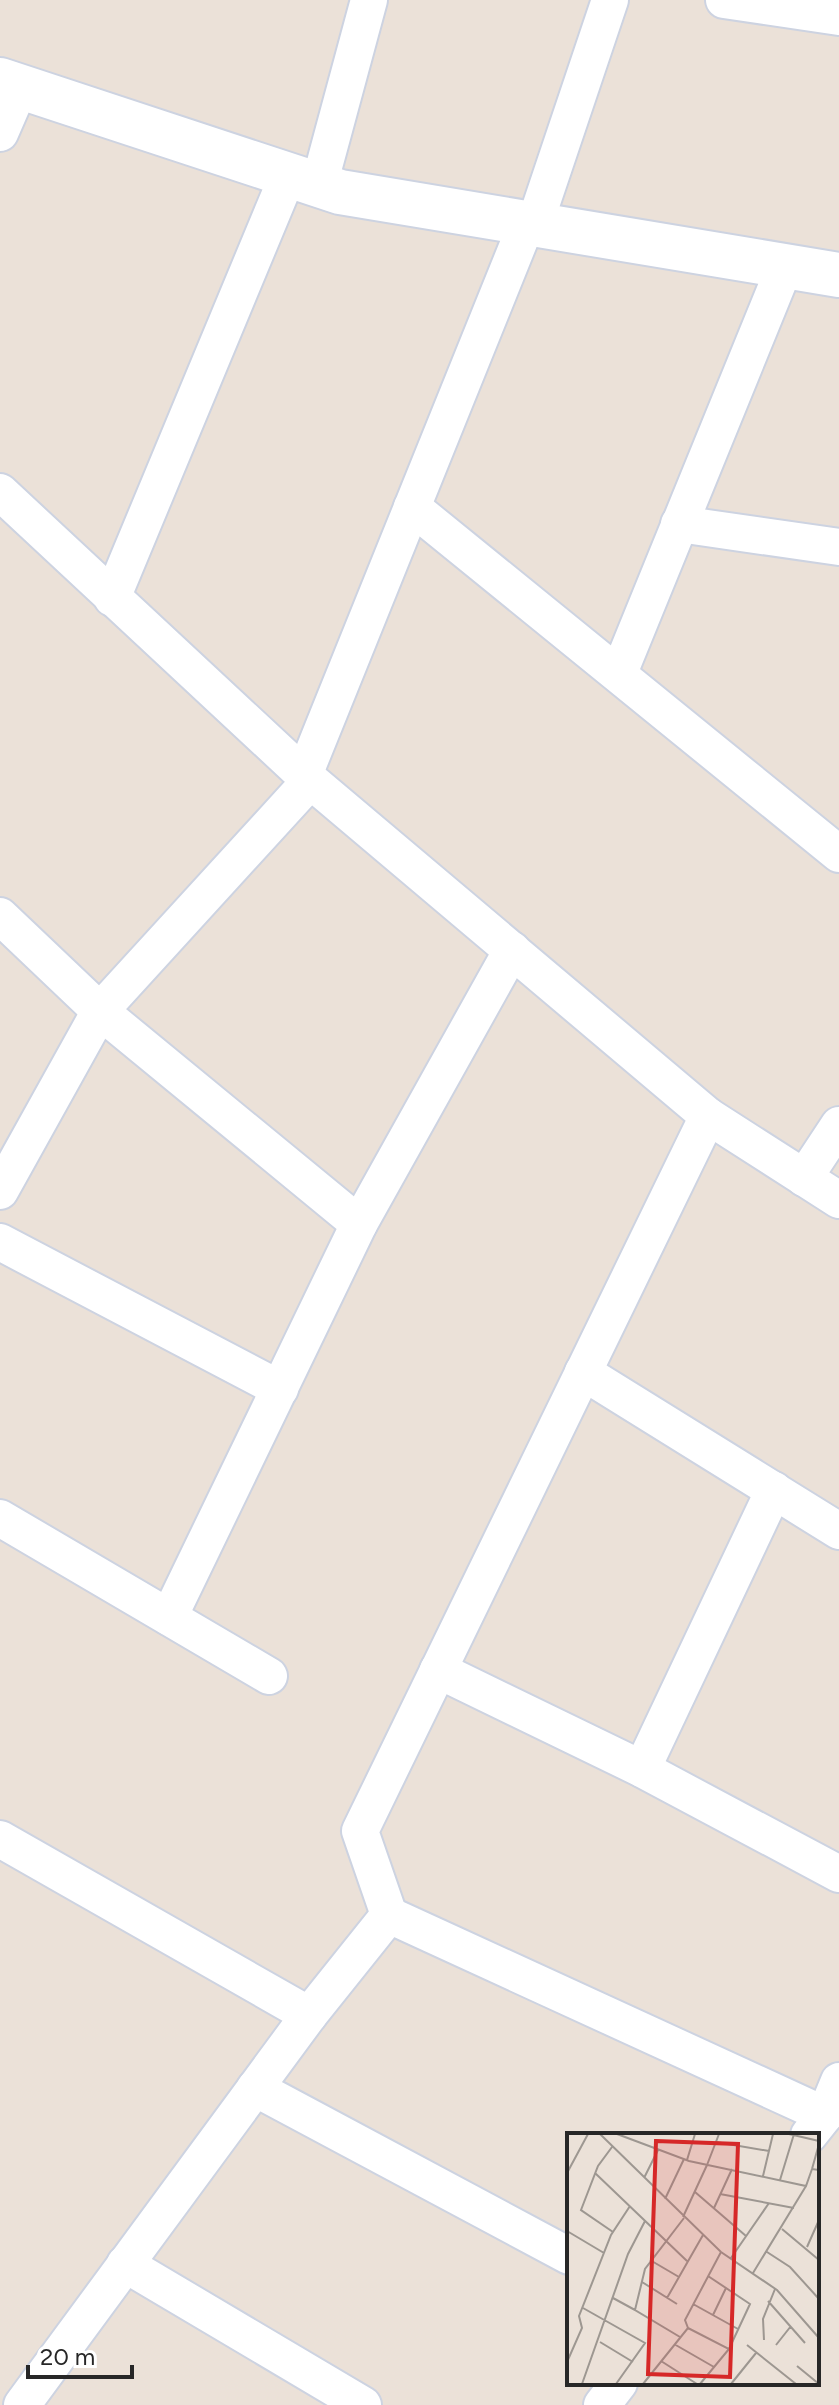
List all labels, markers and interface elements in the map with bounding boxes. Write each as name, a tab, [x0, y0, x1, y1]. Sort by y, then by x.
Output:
inset map	[567, 2133, 819, 2385]
scale bar	[28, 2329, 132, 2379]
text: 20 m	[40, 2342, 95, 2371]

